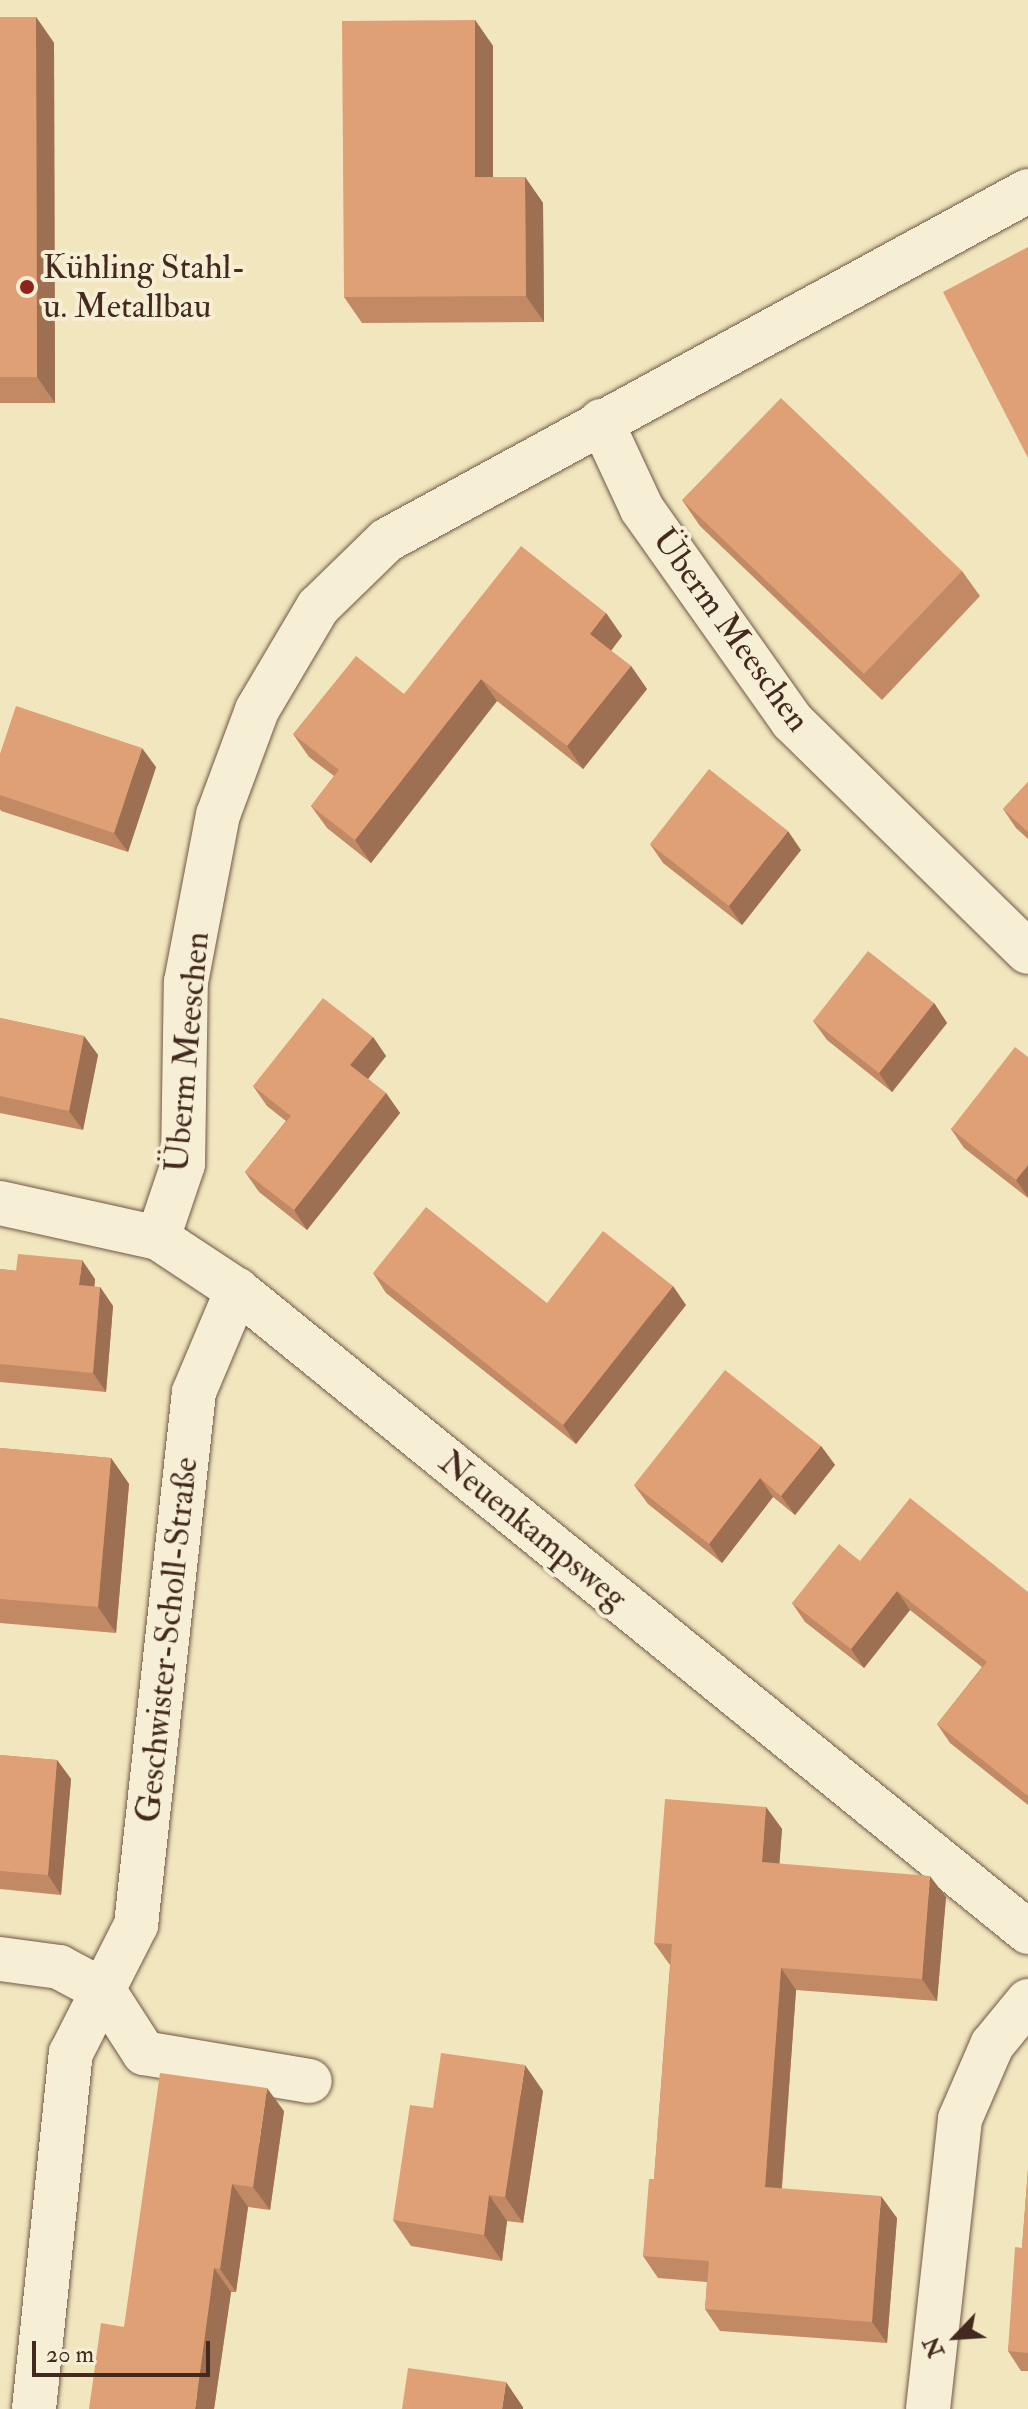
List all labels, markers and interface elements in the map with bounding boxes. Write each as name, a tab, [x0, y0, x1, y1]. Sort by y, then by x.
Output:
place label: Kühling Stahl- u. Metallbau	[43, 247, 246, 326]
marker: Kühling Stahl- u. Metallbau	[18, 278, 36, 296]
street label: Überm Meeschen	[644, 520, 818, 740]
street label: Überm Meeschen	[156, 930, 218, 1174]
street label: Neuenkampsweg	[431, 1442, 635, 1618]
street label: Geschwister-Scholl-Straße	[128, 1455, 206, 1825]
north arrow	[916, 2297, 996, 2377]
scale bar	[36, 2325, 214, 2375]
text: N	[917, 2332, 951, 2362]
text: 20 m	[46, 2339, 94, 2370]

